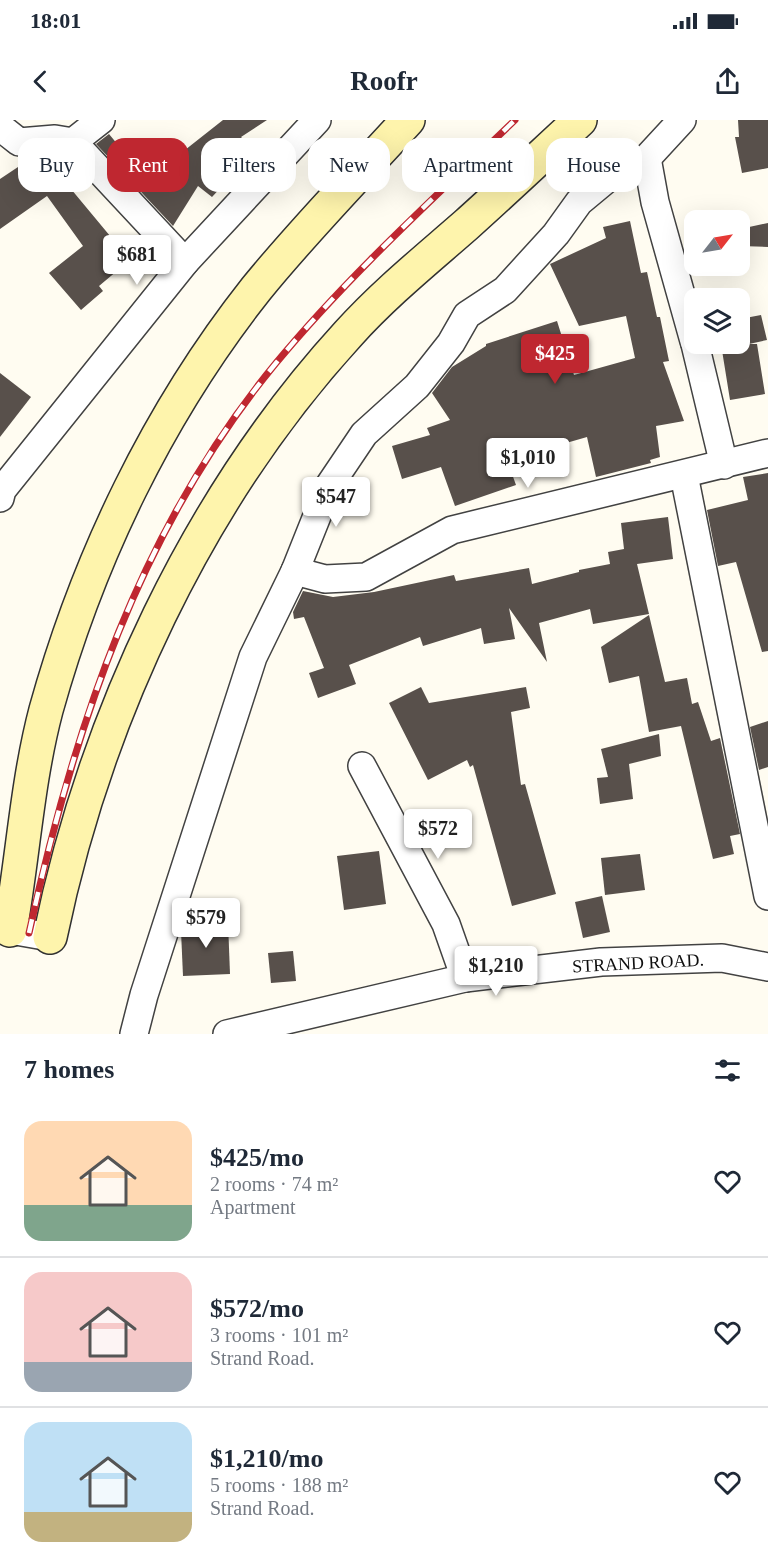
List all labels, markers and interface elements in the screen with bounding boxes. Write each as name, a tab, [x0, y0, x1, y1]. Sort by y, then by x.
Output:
text: 18:01	[30, 8, 81, 33]
icon: back	[24, 65, 57, 98]
icon: share	[711, 65, 744, 98]
text: Roofr	[350, 66, 418, 96]
chip: Buy	[18, 138, 95, 192]
chip: Rent	[107, 138, 189, 192]
chip: Filters	[201, 138, 296, 192]
chip: New	[308, 138, 390, 192]
chip: Apartment	[402, 138, 534, 192]
chip: House	[546, 138, 642, 192]
north arrow	[684, 210, 750, 276]
map controls	[684, 210, 750, 354]
pin: $681	[101, 235, 173, 286]
text: $681	[117, 243, 157, 265]
button: layers	[684, 288, 750, 354]
pin: $425	[519, 334, 591, 385]
text: $425	[535, 342, 575, 364]
pin: $1,010	[479, 438, 577, 489]
text: $1,010	[501, 446, 556, 468]
pin: $547	[300, 477, 372, 528]
text: $547	[316, 485, 356, 507]
pin: $572	[402, 809, 474, 860]
text: $572	[418, 817, 458, 839]
pin: $579	[170, 898, 242, 949]
text: $579	[186, 906, 226, 928]
pin: $1,210	[447, 946, 545, 997]
street label: STRAND ROAD.	[572, 950, 704, 976]
text: $1,210	[469, 954, 524, 976]
icon: filters	[711, 1054, 744, 1087]
text: 7 homes	[24, 1055, 114, 1084]
text: $425/mo	[210, 1143, 304, 1172]
icon: home	[72, 1145, 144, 1217]
icon: heart	[711, 1165, 744, 1198]
text: 2 rooms · 74 m²	[210, 1173, 338, 1195]
text: Apartment	[210, 1196, 296, 1218]
text: $572/mo	[210, 1294, 304, 1323]
icon: home	[72, 1296, 144, 1368]
icon: heart	[711, 1316, 744, 1349]
text: 3 rooms · 101 m²	[210, 1324, 348, 1346]
text: Strand Road.	[210, 1347, 314, 1369]
text: $1,210/mo	[210, 1444, 323, 1473]
icon: home	[72, 1446, 144, 1518]
icon: heart	[711, 1466, 744, 1499]
text: 5 rooms · 188 m²	[210, 1474, 348, 1496]
text: Strand Road.	[210, 1497, 314, 1519]

